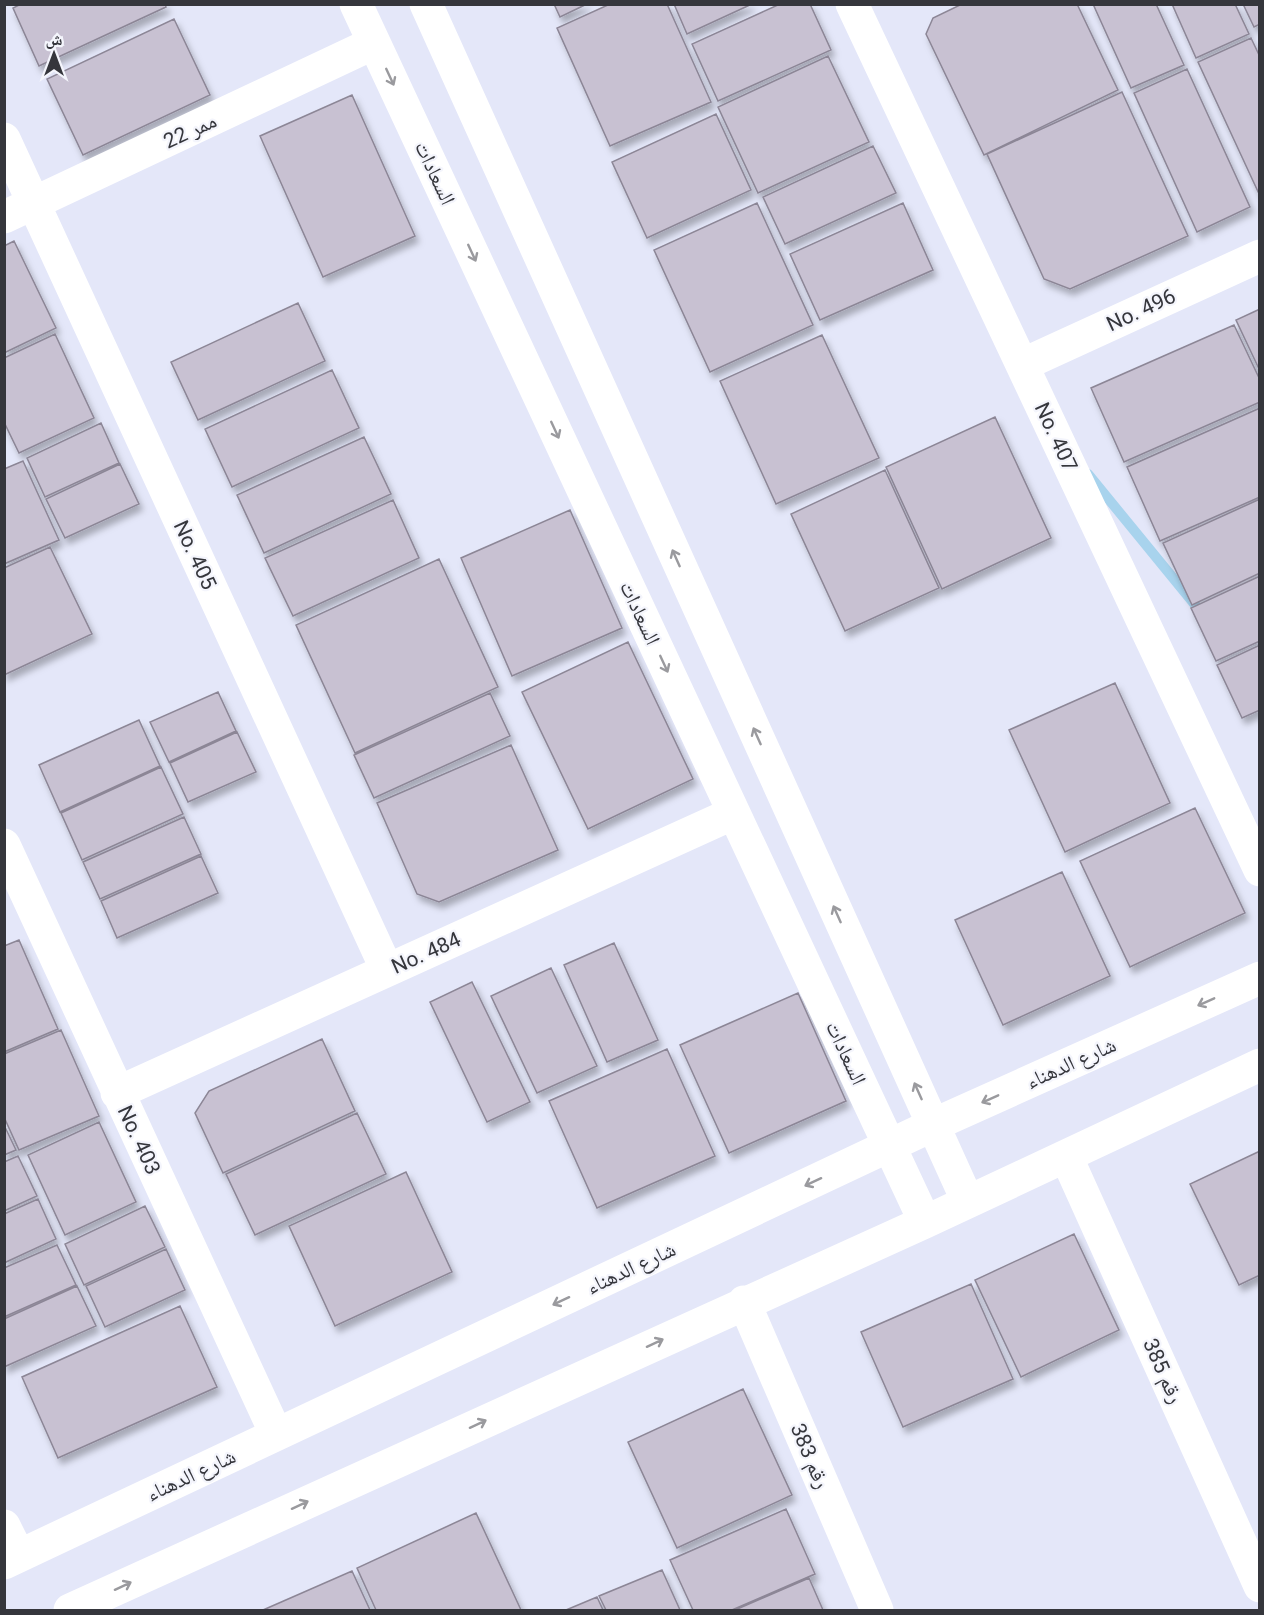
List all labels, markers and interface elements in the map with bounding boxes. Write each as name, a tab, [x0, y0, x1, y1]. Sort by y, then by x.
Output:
north arrow	[24, 24, 84, 84]
text: ش	[46, 30, 63, 49]
one-way arrow	[384, 67, 396, 85]
street label: ممر 22	[160, 108, 220, 154]
street label: السعادات	[410, 137, 460, 209]
one-way arrow	[467, 244, 479, 262]
street label: No. 496	[1103, 284, 1179, 336]
street label: No. 407	[1030, 399, 1082, 475]
one-way arrow	[549, 420, 561, 438]
street label: No. 405	[169, 517, 221, 593]
one-way arrow	[670, 550, 682, 568]
street label: السعادات	[615, 577, 665, 649]
one-way arrow	[659, 654, 671, 672]
one-way arrow	[750, 727, 762, 745]
one-way arrow	[831, 905, 843, 923]
street label: No. 484	[388, 927, 464, 979]
one-way arrow	[1198, 997, 1216, 1009]
street label: السعادات	[821, 1017, 871, 1089]
street label: شارع الدهناء	[1022, 1033, 1120, 1094]
one-way arrow	[911, 1083, 923, 1101]
one-way arrow	[981, 1094, 999, 1106]
street label: No. 403	[113, 1102, 165, 1178]
one-way arrow	[805, 1176, 823, 1188]
street label: شارع الدهناء	[583, 1237, 680, 1300]
one-way arrow	[552, 1295, 570, 1307]
street label: رقم 385	[1136, 1335, 1188, 1408]
one-way arrow	[646, 1337, 664, 1348]
one-way arrow	[468, 1418, 486, 1429]
street label: رقم 383	[784, 1420, 834, 1493]
street label: شارع الدهناء	[143, 1444, 240, 1507]
one-way arrow	[291, 1499, 309, 1510]
one-way arrow	[114, 1580, 132, 1592]

